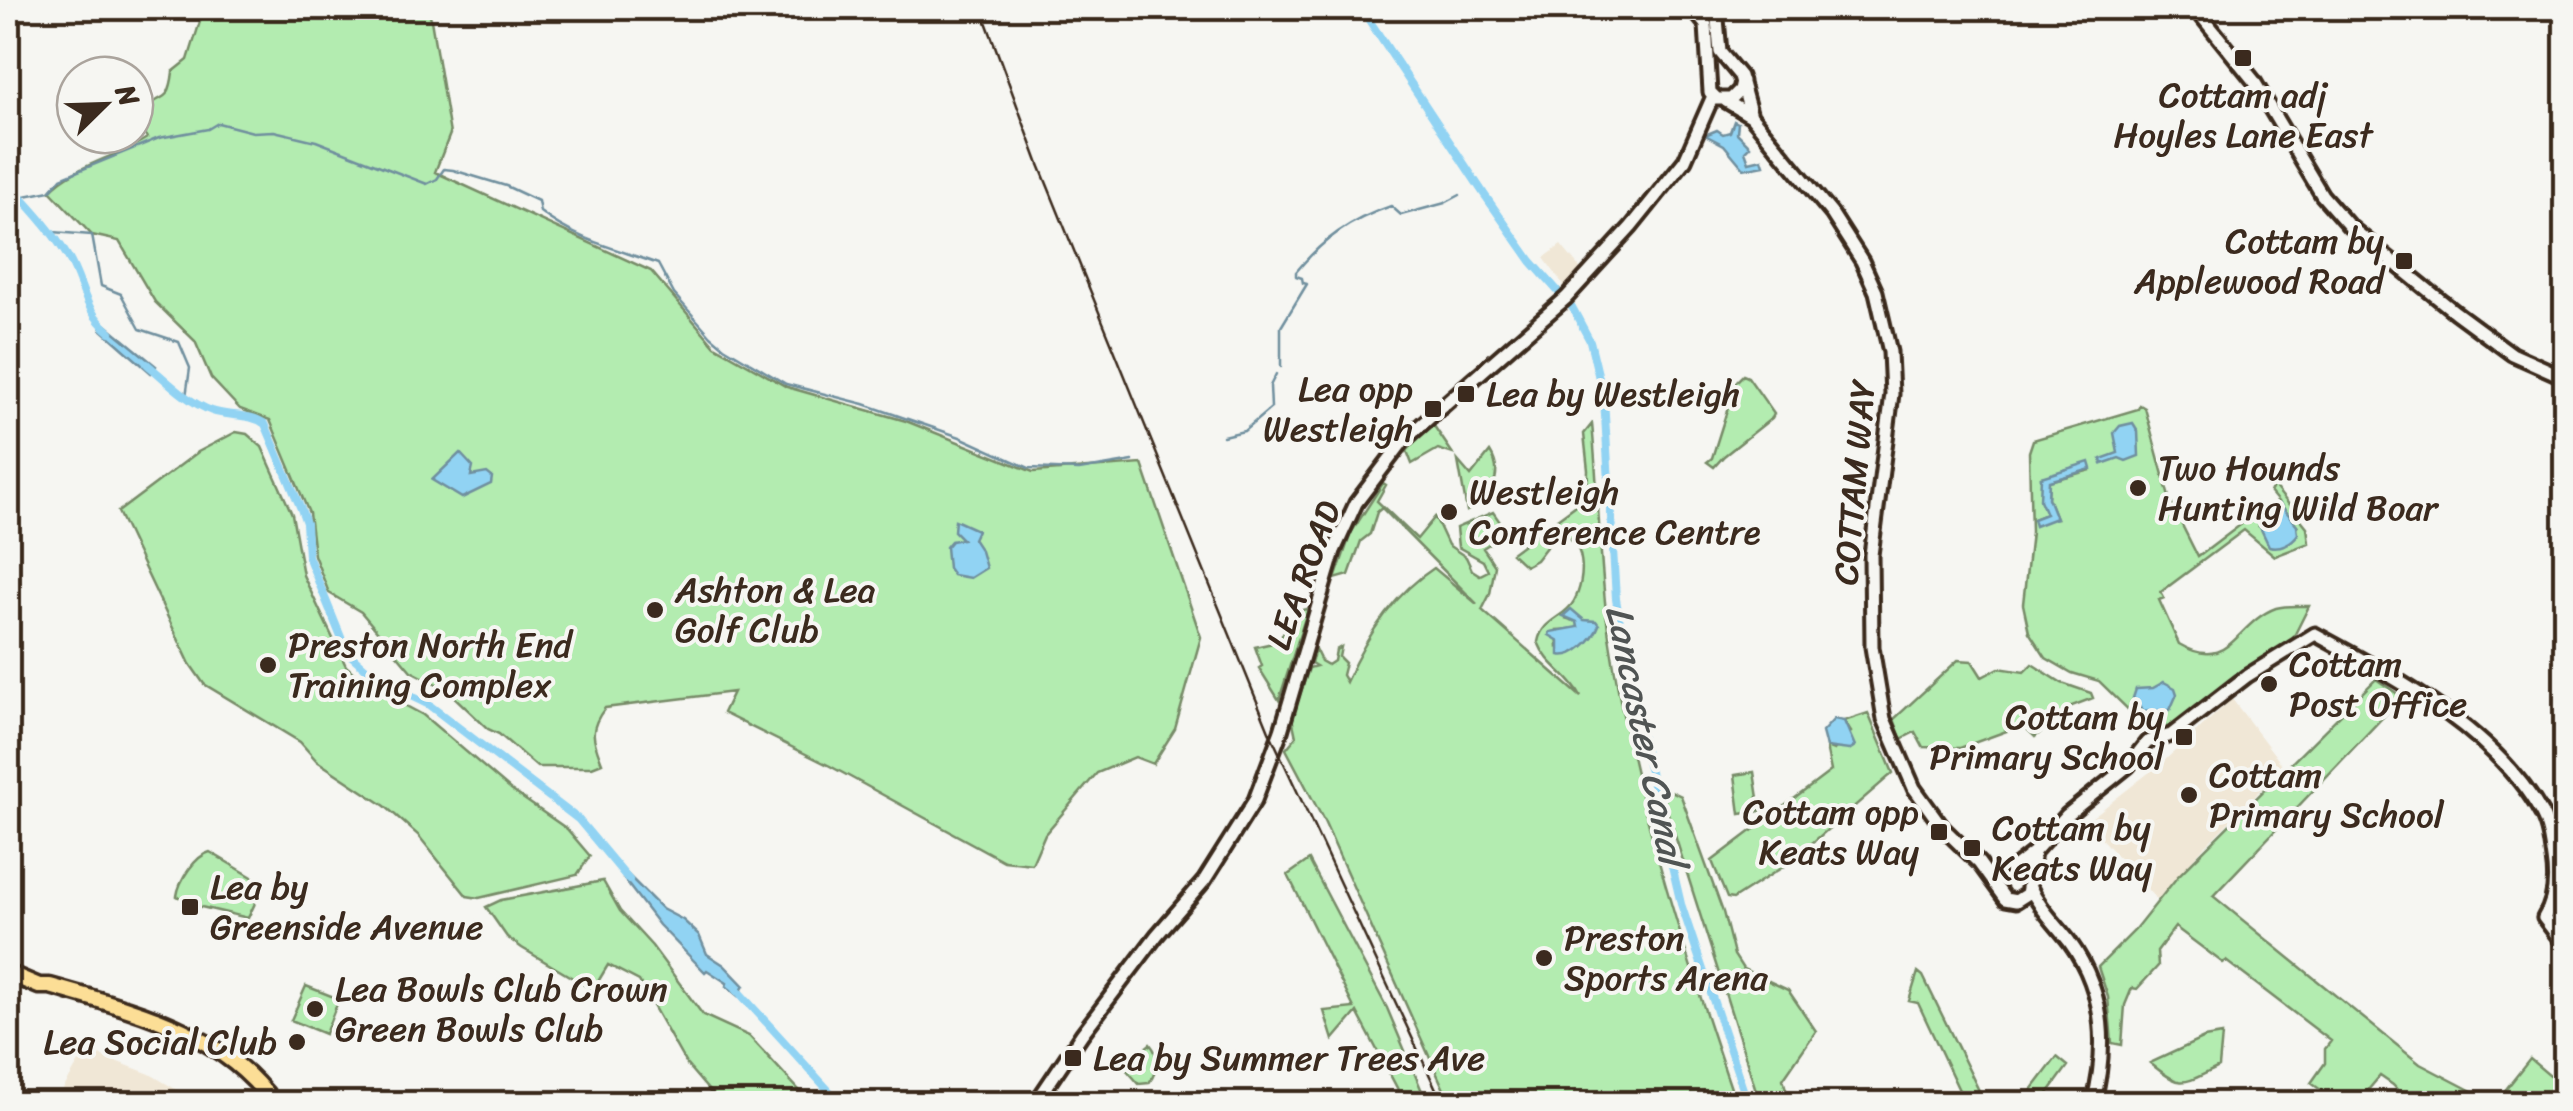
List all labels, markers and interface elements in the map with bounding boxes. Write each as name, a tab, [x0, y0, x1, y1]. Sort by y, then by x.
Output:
marker: Cottam adj Hoyles Lane East	[2232, 47, 2254, 69]
north arrow	[55, 55, 155, 155]
place label: Cottam adj Hoyles Lane East	[2113, 64, 2374, 166]
text: N	[101, 76, 154, 114]
place label: Cottam by Applewood Road	[2133, 210, 2387, 312]
marker: Cottam by Applewood Road	[2393, 250, 2415, 272]
place label: Lea opp Westleigh	[1263, 358, 1413, 460]
place label: Lea by Westleigh	[1486, 363, 1740, 425]
street label: COTTAM WAY	[1814, 376, 1894, 587]
marker: Lea by Westleigh	[1455, 383, 1477, 405]
marker: Lea opp Westleigh	[1422, 398, 1444, 420]
place label: Two Hounds Hunting Wild Boar	[2158, 437, 2440, 539]
place label: Westleigh Conference Centre	[1469, 461, 1761, 563]
marker: Two Hounds Hunting Wild Boar	[2127, 477, 2149, 499]
street label: LEA ROAD	[1247, 491, 1359, 659]
marker: Westleigh Conference Centre	[1438, 501, 1460, 523]
place label: Ashton & Lea Golf Club	[674, 559, 876, 661]
marker: Ashton & Lea Golf Club	[644, 599, 666, 621]
water label: Lancaster Canal	[1585, 599, 1707, 879]
place label: Preston North End Training Complex	[288, 614, 574, 716]
place label: Cottam Post Office	[2289, 633, 2467, 735]
marker: Preston North End Training Complex	[257, 654, 279, 676]
marker: Cottam Post Office	[2258, 673, 2280, 695]
place label: Cottam by Primary School	[1929, 686, 2165, 788]
marker: Cottam by Primary School	[2173, 726, 2195, 748]
place label: Cottam Primary School	[2209, 744, 2445, 846]
place label: Cottam opp Keats Way	[1743, 781, 1919, 883]
marker: Cottam Primary School	[2178, 784, 2200, 806]
place label: Cottam by Keats Way	[1992, 797, 2152, 899]
marker: Cottam opp Keats Way	[1928, 821, 1950, 843]
marker: Cottam by Keats Way	[1961, 837, 1983, 859]
place label: Lea by Greenside Avenue	[210, 856, 484, 958]
marker: Lea by Greenside Avenue	[179, 896, 201, 918]
place label: Preston Sports Arena	[1564, 907, 1768, 1009]
marker: Preston Sports Arena	[1533, 947, 1555, 969]
place label: Lea Bowls Club Crown Green Bowls Club	[335, 958, 668, 1060]
marker: Lea Bowls Club Crown Green Bowls Club	[304, 998, 326, 1020]
place label: Lea Social Club	[43, 1011, 277, 1073]
place label: Lea by Summer Trees Ave	[1093, 1027, 1485, 1089]
marker: Lea Social Club	[286, 1031, 308, 1053]
marker: Lea by Summer Trees Ave	[1062, 1047, 1084, 1069]

